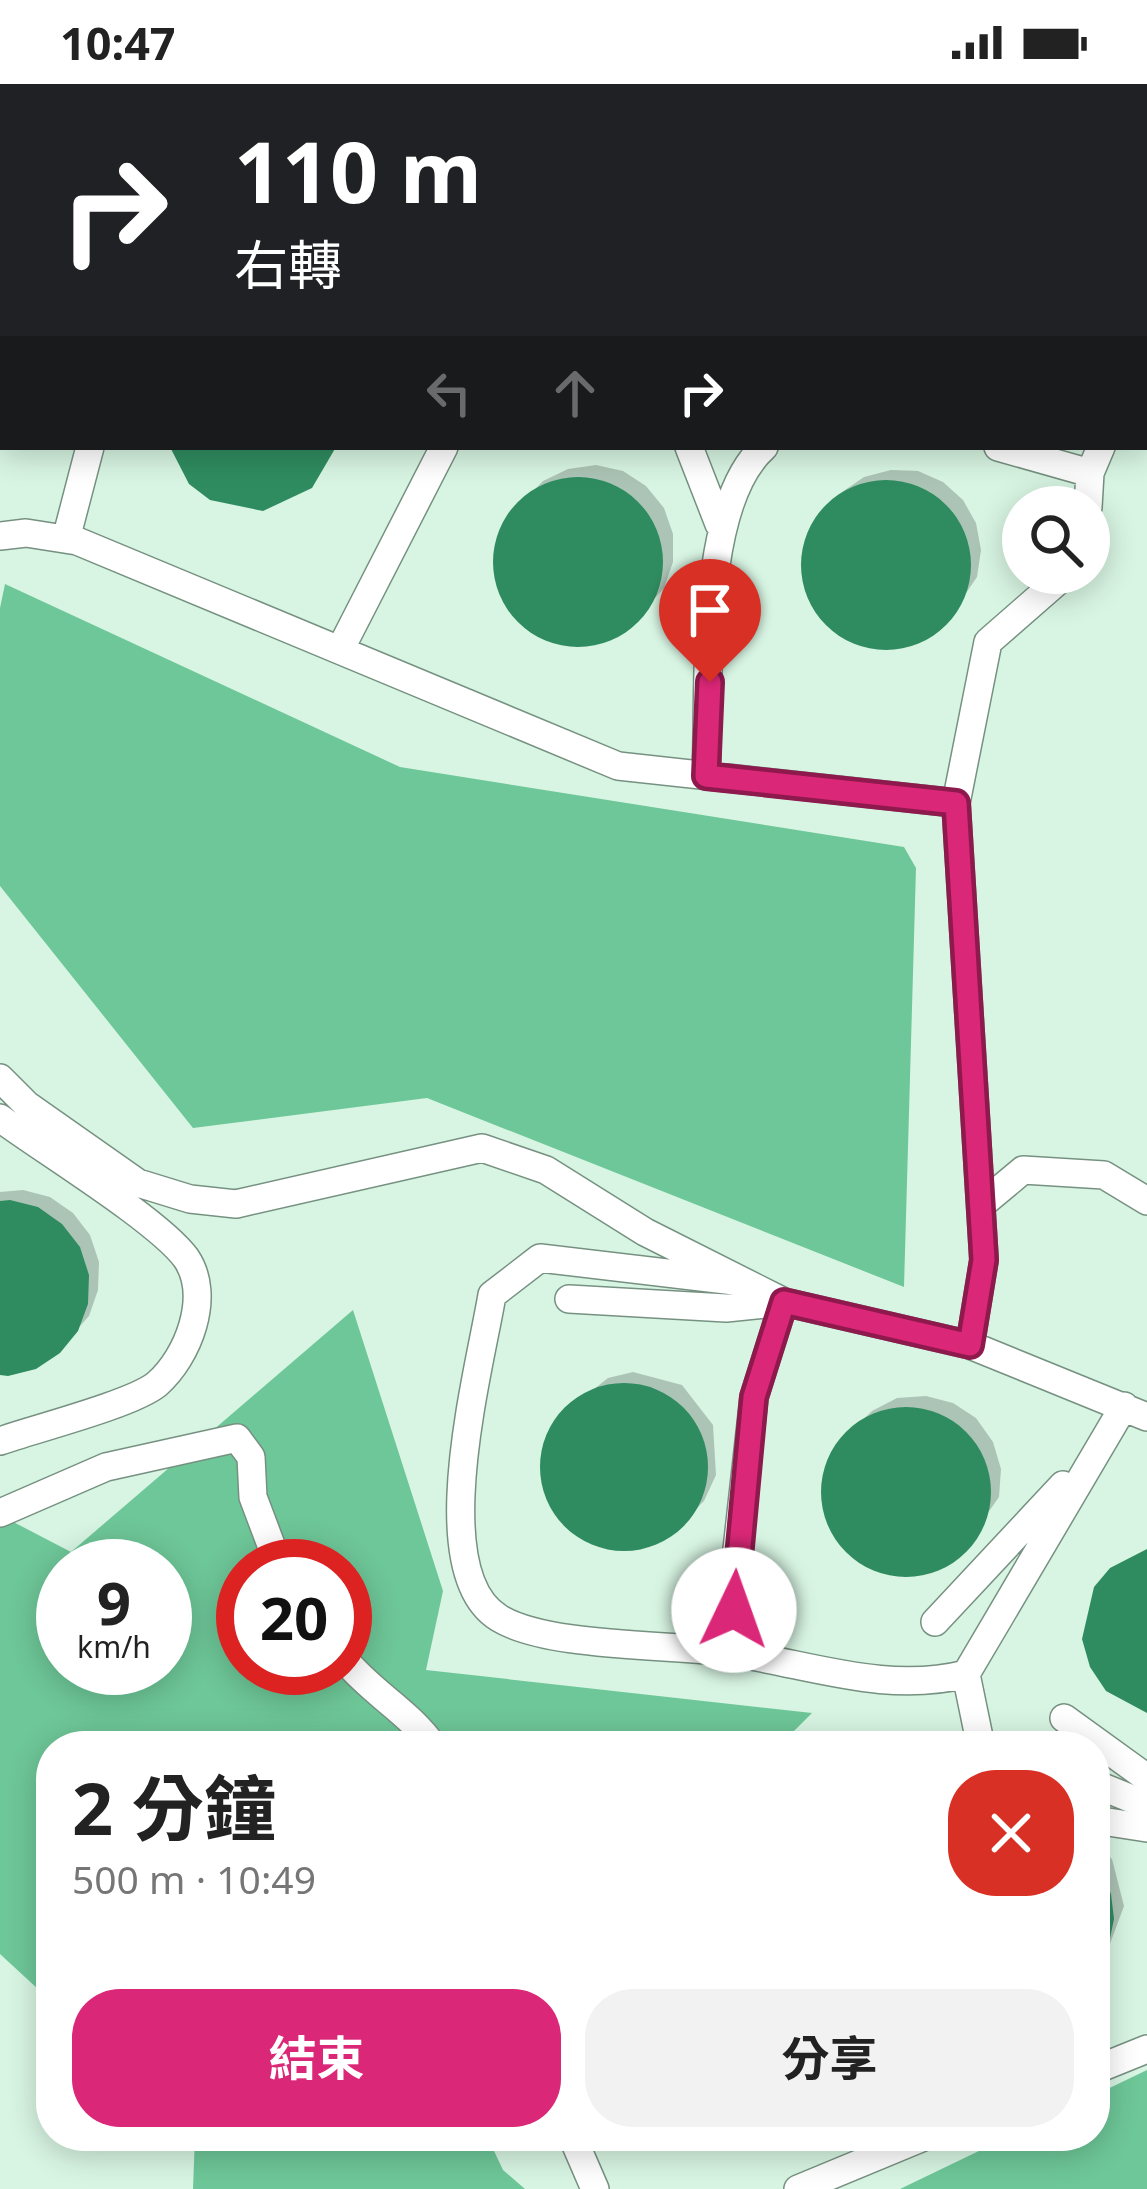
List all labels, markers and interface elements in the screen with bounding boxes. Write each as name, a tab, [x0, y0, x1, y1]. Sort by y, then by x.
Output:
text: 10:47	[60, 12, 176, 73]
text: 110 m	[234, 113, 482, 228]
icon: right	[36, 132, 192, 288]
text: 右轉	[234, 227, 342, 301]
icon: left	[416, 360, 482, 426]
icon: ahead	[542, 360, 608, 426]
icon: right	[668, 360, 734, 426]
map controls	[1002, 486, 1110, 594]
button: search	[1002, 486, 1110, 594]
pin	[659, 559, 761, 682]
icon: arrive	[677, 577, 743, 643]
speed limit sign: 20	[216, 1539, 372, 1695]
position arrow	[671, 1547, 797, 1673]
text: 9	[97, 1561, 131, 1643]
text: km/h	[77, 1626, 151, 1667]
text: 2 分鐘	[72, 1758, 276, 1856]
button: close	[948, 1770, 1074, 1896]
text: 500 m · 10:49	[72, 1852, 316, 1905]
button: 結束	[72, 1989, 561, 2127]
button: 分享	[585, 1989, 1074, 2127]

